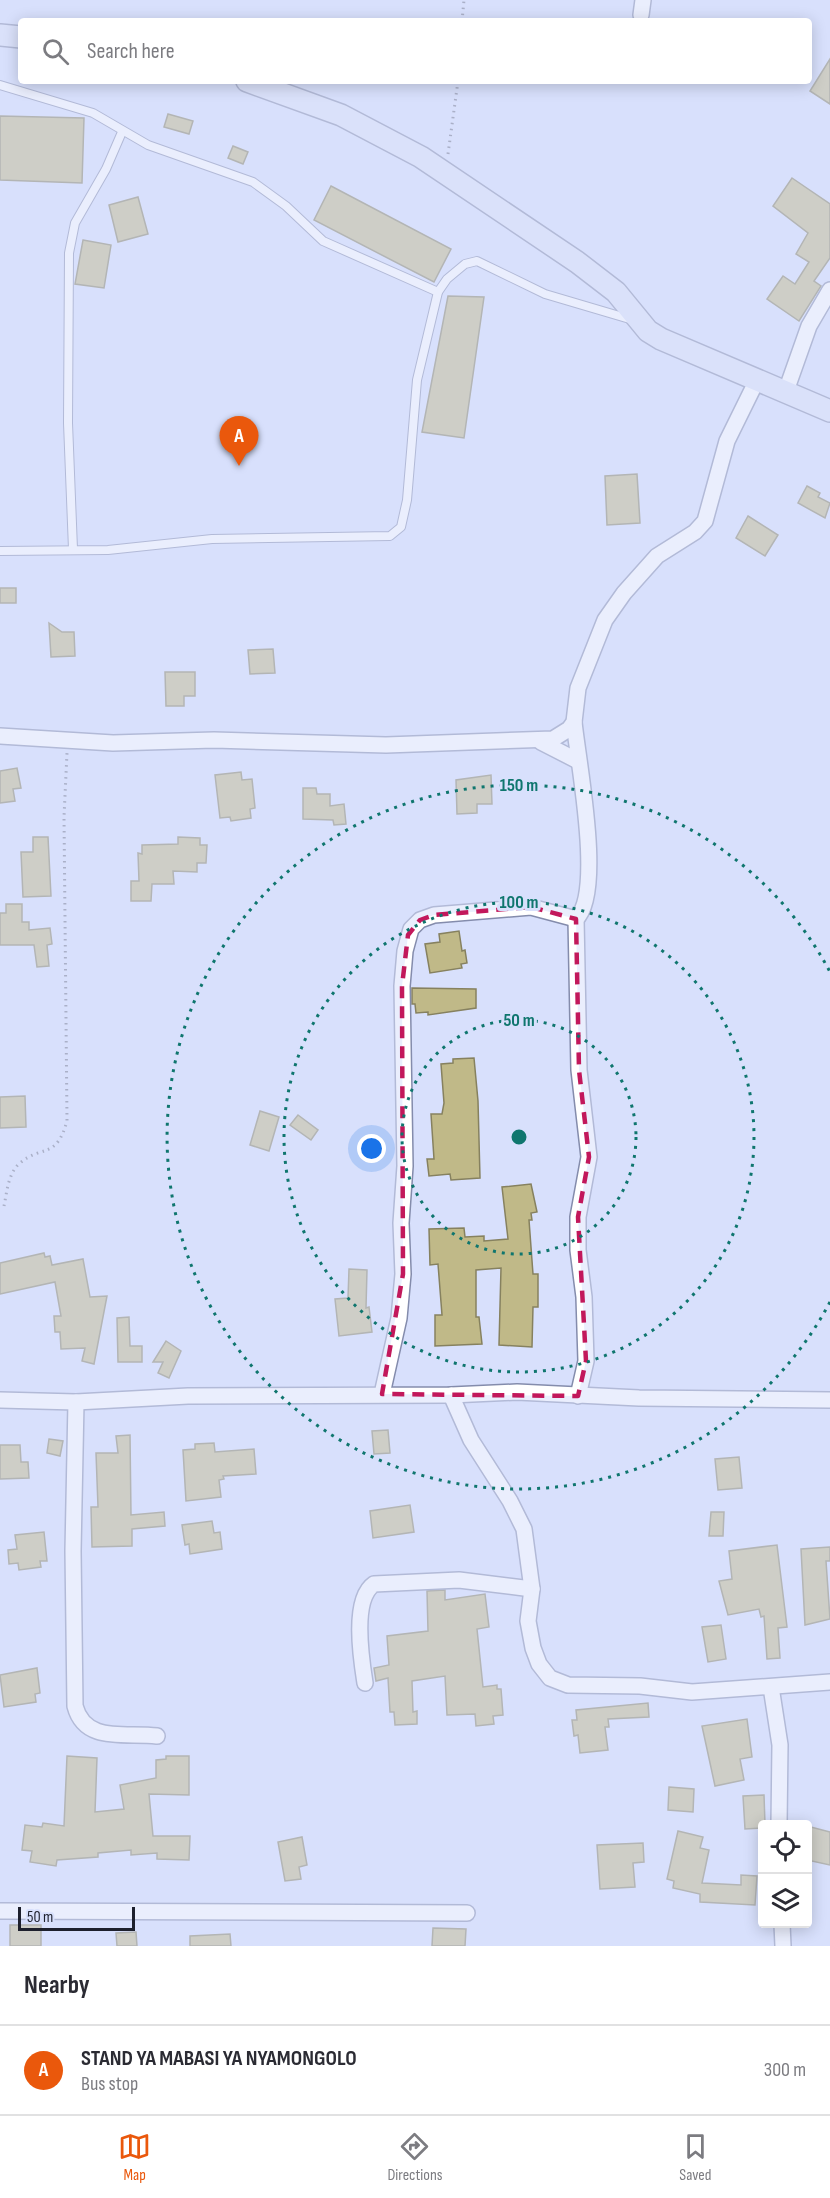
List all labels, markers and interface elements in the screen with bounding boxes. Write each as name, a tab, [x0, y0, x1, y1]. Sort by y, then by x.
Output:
search box	[18, 18, 812, 84]
icon: search	[39, 35, 72, 68]
text: Search here	[87, 38, 174, 65]
pin: A	[220, 416, 258, 466]
text: 150 m	[500, 775, 538, 796]
text: 100 m	[500, 892, 539, 913]
text: 50 m	[503, 1010, 535, 1031]
centre of rings	[509, 1127, 529, 1147]
your location	[357, 1134, 386, 1163]
map controls	[758, 1820, 812, 1928]
button: locate	[758, 1820, 812, 1874]
button: layers	[758, 1874, 812, 1928]
scale bar	[18, 1904, 135, 1932]
text: 50 m	[27, 1908, 53, 1927]
text: Nearby	[24, 1970, 90, 2001]
text: STAND YA MABASI YA NYAMONGOLO	[81, 2045, 357, 2072]
text: A	[39, 2058, 48, 2082]
text: 300 m	[764, 2058, 806, 2082]
text: Bus stop	[81, 2072, 138, 2096]
tab: Map	[118, 2130, 151, 2185]
tab: Directions	[387, 2130, 443, 2185]
tab: Saved	[679, 2130, 712, 2185]

